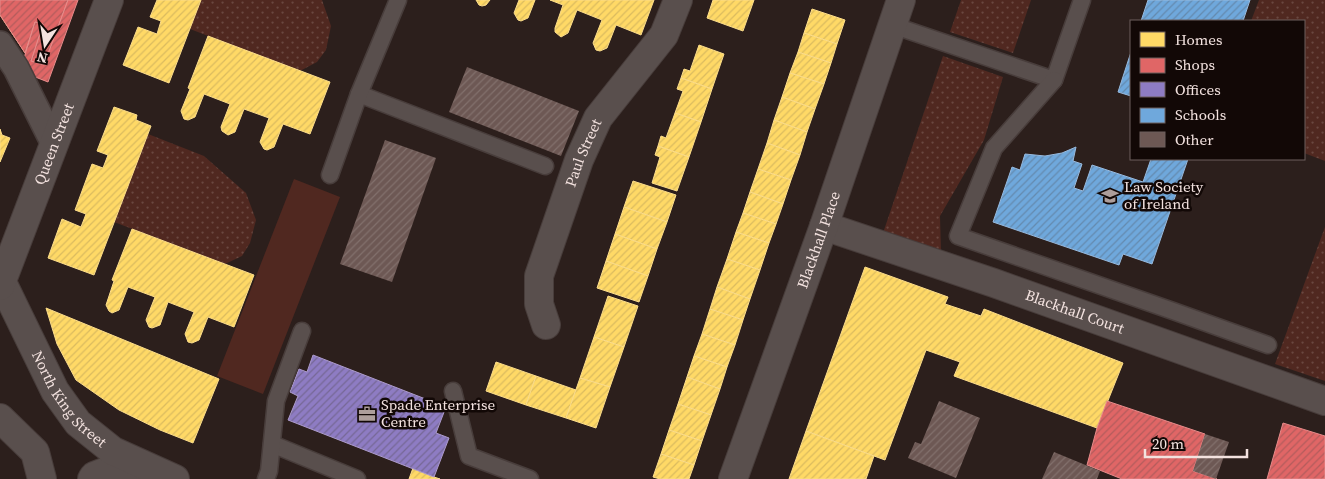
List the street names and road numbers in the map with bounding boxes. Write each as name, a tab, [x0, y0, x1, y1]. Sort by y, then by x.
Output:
street label: Queen Street	[29, 100, 79, 188]
street label: Paul Street	[560, 115, 606, 190]
street label: Blackhall Place	[791, 188, 845, 291]
street label: Blackhall Court	[1023, 284, 1127, 339]
street label: North King Street	[27, 347, 111, 452]

